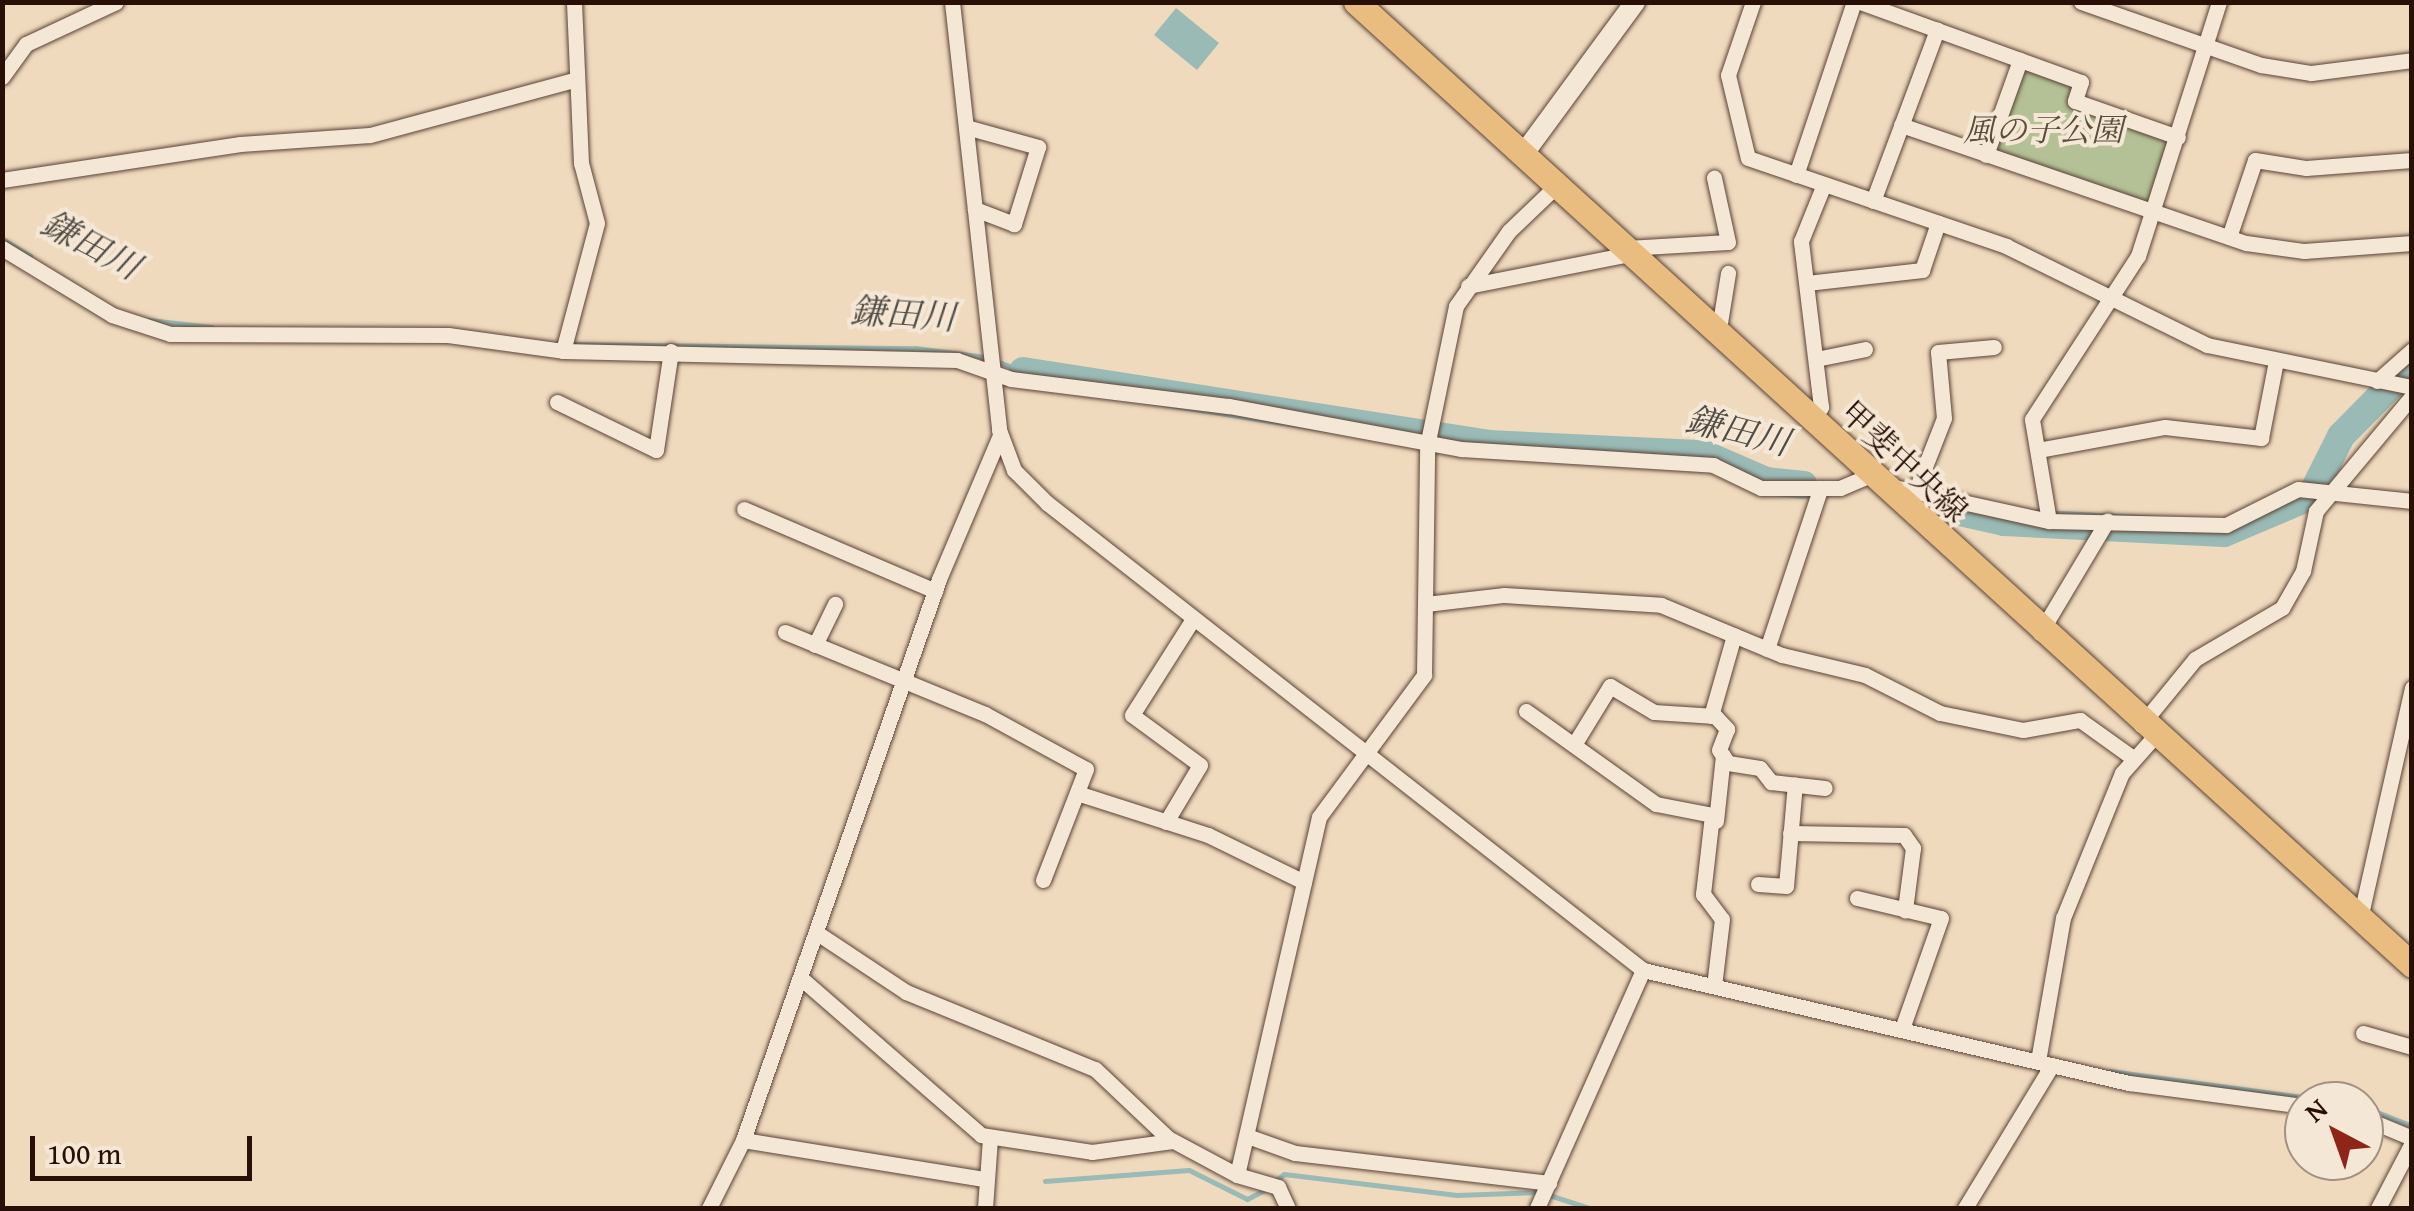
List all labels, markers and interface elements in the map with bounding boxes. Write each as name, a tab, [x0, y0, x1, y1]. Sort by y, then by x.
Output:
park label: 風の子公園	[1963, 111, 2123, 149]
water label: 鎌田川	[35, 202, 147, 288]
water label: 鎌田川	[849, 289, 957, 339]
street label: 甲斐中央線	[1832, 393, 1976, 531]
water label: 鎌田川	[1682, 398, 1794, 464]
north arrow	[2284, 1081, 2384, 1181]
text: N	[2295, 1088, 2336, 1131]
scale bar	[35, 1116, 258, 1178]
text: 100 m	[47, 1131, 121, 1175]

